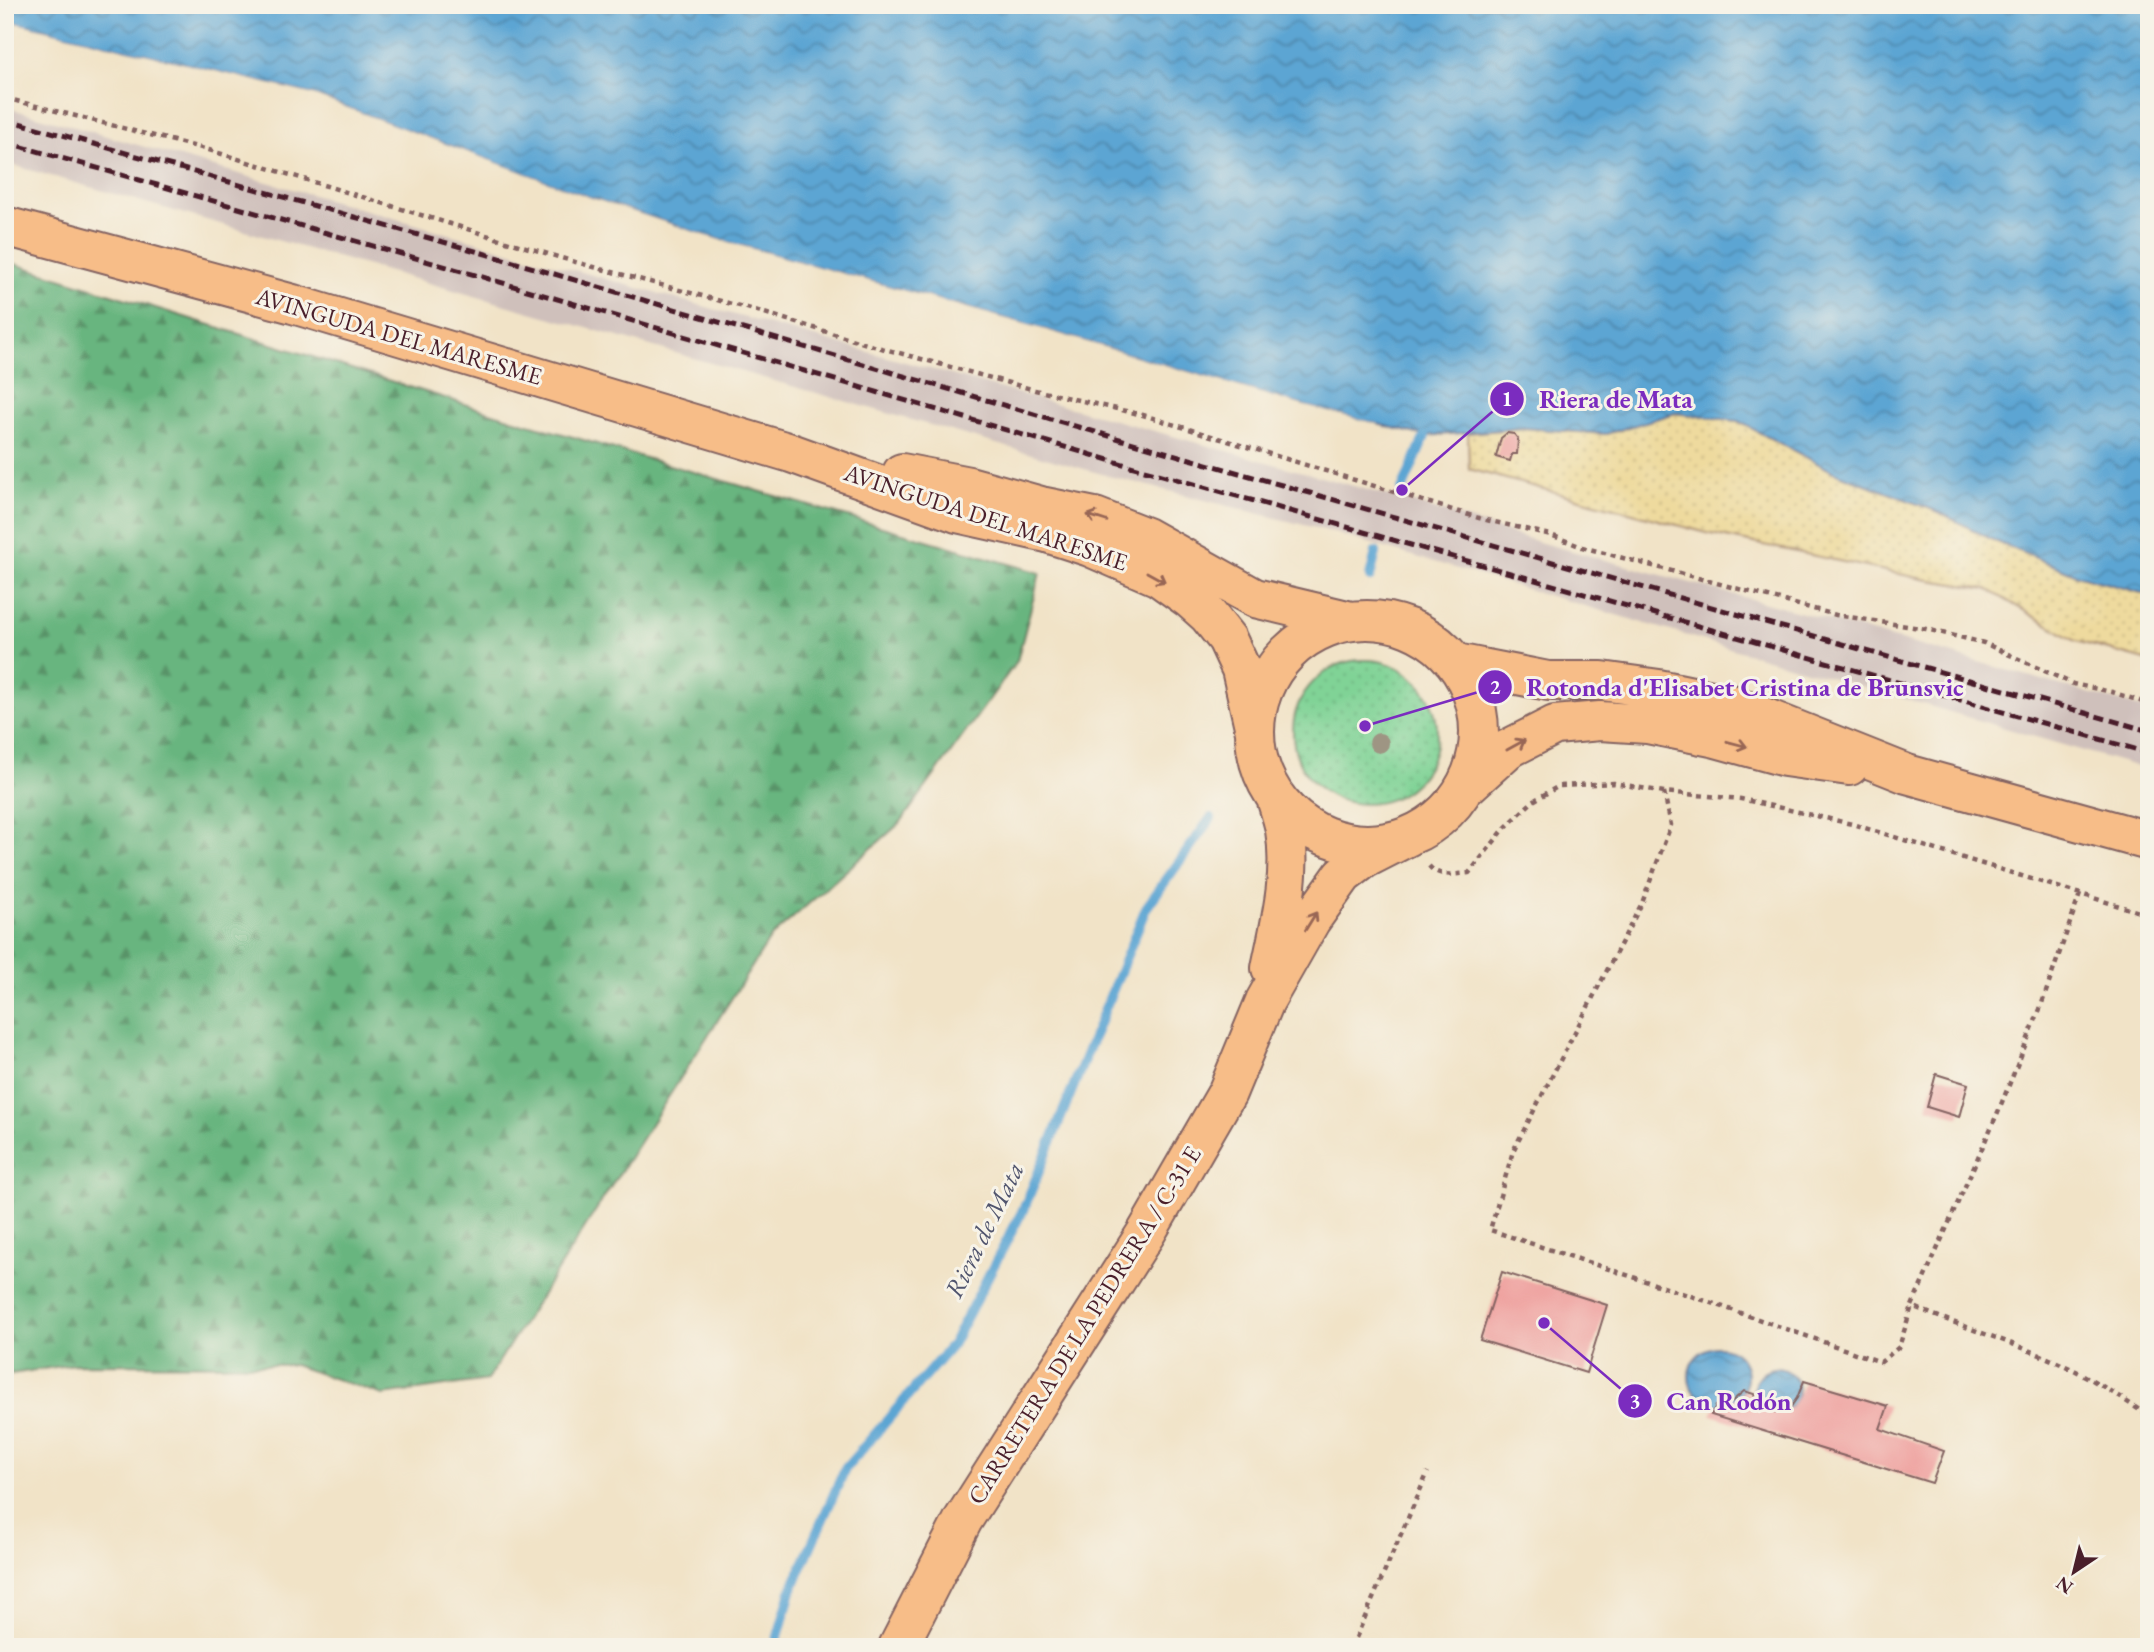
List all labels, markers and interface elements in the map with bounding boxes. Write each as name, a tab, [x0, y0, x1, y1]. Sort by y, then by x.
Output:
street label: AVINGUDA DEL MARESME	[251, 280, 546, 392]
callout: Riera de Mata	[1490, 376, 1706, 423]
text: Riera de Mata	[1539, 382, 1693, 416]
text: 1	[1501, 385, 1513, 412]
street label: AVINGUDA DEL MARESME	[839, 456, 1132, 578]
one-way arrow	[1086, 511, 1108, 524]
one-way arrow	[1146, 570, 1166, 584]
callout: Rotonda d'Elisabet Cristina de Brunsvic	[1477, 663, 1978, 710]
text: Rotonda d'Elisabet Cristina de Brunsvic	[1526, 670, 1964, 704]
text: 2	[1489, 673, 1501, 700]
one-way arrow	[1506, 738, 1526, 752]
one-way arrow	[1725, 738, 1747, 751]
one-way arrow	[1304, 912, 1318, 931]
street label: CARRETERA DE LA PEDRERA / C-31 E	[960, 1140, 1208, 1510]
water label: Riera de Mata	[936, 1156, 1032, 1304]
callout: Can Rodón	[1617, 1378, 1805, 1425]
text: Can Rodón	[1667, 1384, 1792, 1418]
text: 3	[1629, 1387, 1641, 1414]
north arrow	[2038, 1536, 2108, 1606]
text: N	[2051, 1571, 2078, 1600]

